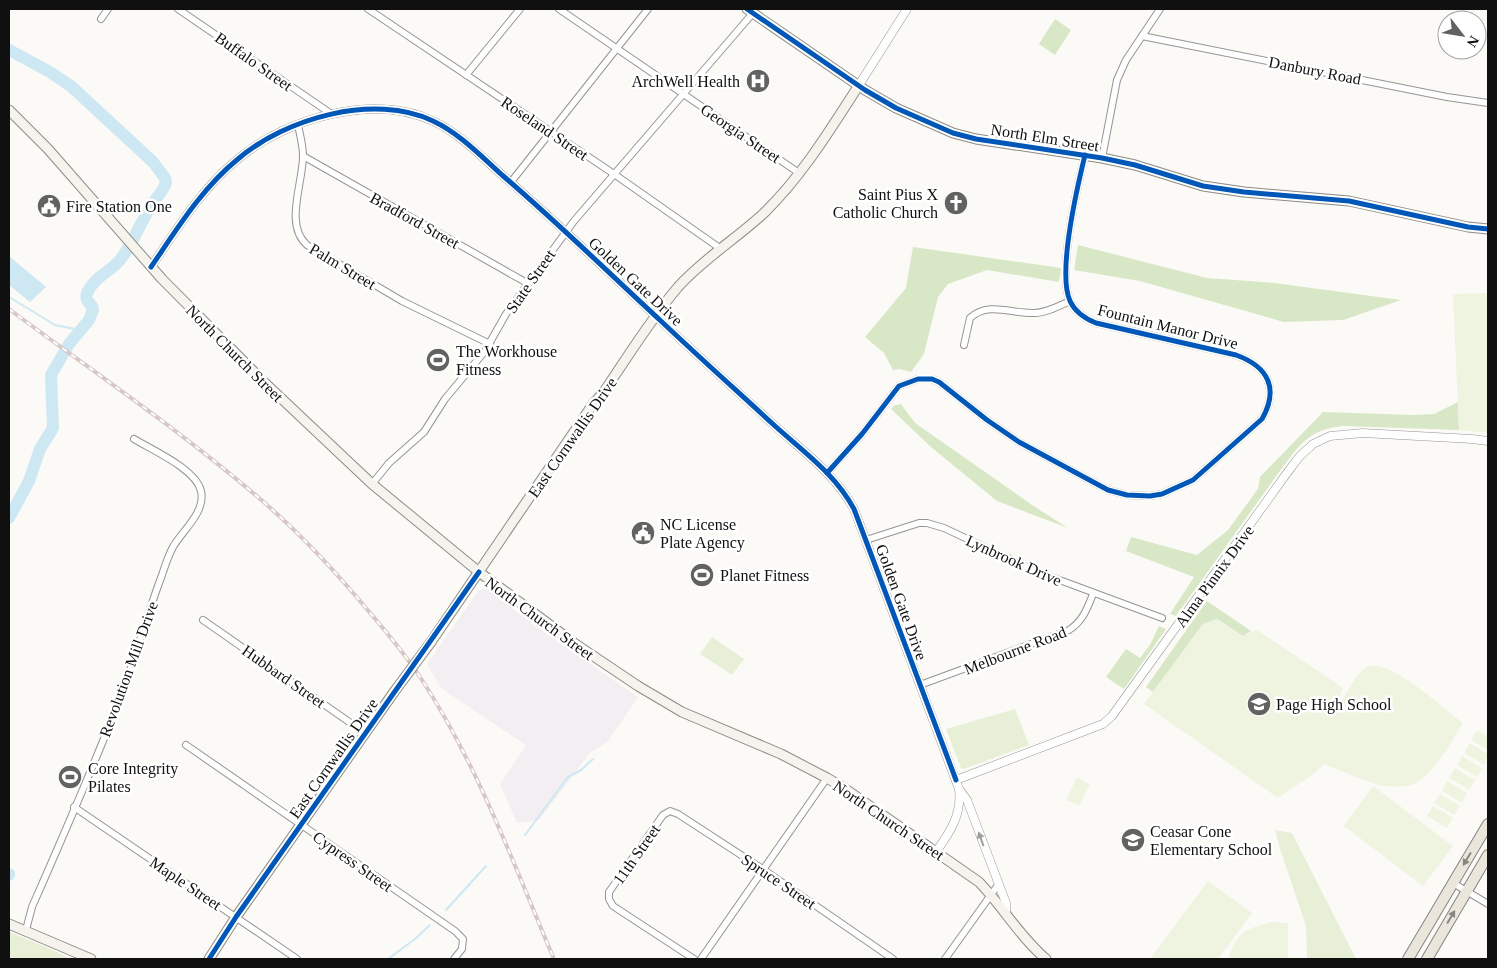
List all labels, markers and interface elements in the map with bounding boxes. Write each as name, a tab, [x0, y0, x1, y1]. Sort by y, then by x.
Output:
north arrow	[1437, 10, 1487, 60]
street label: Buffalo Street	[212, 29, 296, 94]
text: N	[1464, 33, 1482, 50]
street label: Danbury Road	[1267, 53, 1363, 89]
hospital icon: ArchWell Health	[745, 68, 771, 94]
place label: ArchWell Health	[632, 73, 740, 90]
street label: Roseland Street	[498, 93, 592, 164]
street label: Georgia Street	[697, 100, 784, 167]
street label: North Elm Street	[990, 121, 1101, 155]
place label: Saint Pius X Catholic Church	[833, 186, 938, 221]
street label: Bradford Street	[367, 189, 463, 252]
church icon: Saint Pius X Catholic Church	[943, 190, 969, 216]
public building icon: Fire Station One	[36, 193, 62, 219]
place label: Fire Station One	[66, 198, 172, 215]
street label: Golden Gate Drive	[585, 234, 686, 329]
street label: Palm Street	[307, 240, 379, 293]
street label: State Street	[502, 246, 559, 316]
street label: North Church Street	[183, 301, 287, 406]
street label: Fountain Manor Drive	[1096, 301, 1240, 352]
place label: The Workhouse Fitness	[456, 343, 557, 378]
sports icon: The Workhouse Fitness	[425, 347, 451, 373]
street label: East Cornwallis Drive	[525, 374, 620, 500]
place label: NC License Plate Agency	[660, 516, 745, 552]
public building icon: NC License Plate Agency	[630, 520, 656, 546]
street label: Alma Pinnix Drive	[1172, 522, 1257, 631]
street label: Lynbrook Drive	[963, 532, 1064, 590]
street label: Golden Gate Drive	[873, 542, 930, 662]
sports icon: Planet Fitness	[689, 562, 715, 588]
place label: Planet Fitness	[720, 567, 809, 584]
street label: North Church Street	[482, 573, 598, 664]
street label: Revolution Mill Drive	[96, 599, 161, 739]
street label: Melbourne Road	[962, 623, 1069, 678]
street label: Hubbard Street	[239, 642, 329, 712]
school or university icon: Page High School	[1246, 691, 1272, 717]
street label: East Cornwallis Drive	[286, 695, 381, 821]
place label: Page High School	[1276, 696, 1392, 714]
place label: Core Integrity Pilates	[88, 760, 178, 795]
sports icon: Core Integrity Pilates	[57, 764, 83, 790]
street label: North Church Street	[830, 777, 948, 864]
street label: 11th Street	[610, 821, 664, 887]
place label: Ceasar Cone Elementary School	[1150, 823, 1273, 859]
school or university icon: Ceasar Cone Elementary School	[1120, 827, 1146, 853]
street label: Cypress Street	[309, 828, 396, 896]
one-way arrow	[977, 831, 985, 846]
street label: Spruce Street	[738, 850, 819, 914]
one-way arrow	[1463, 852, 1472, 865]
street label: Maple Street	[146, 853, 225, 915]
one-way arrow	[1447, 911, 1456, 924]

